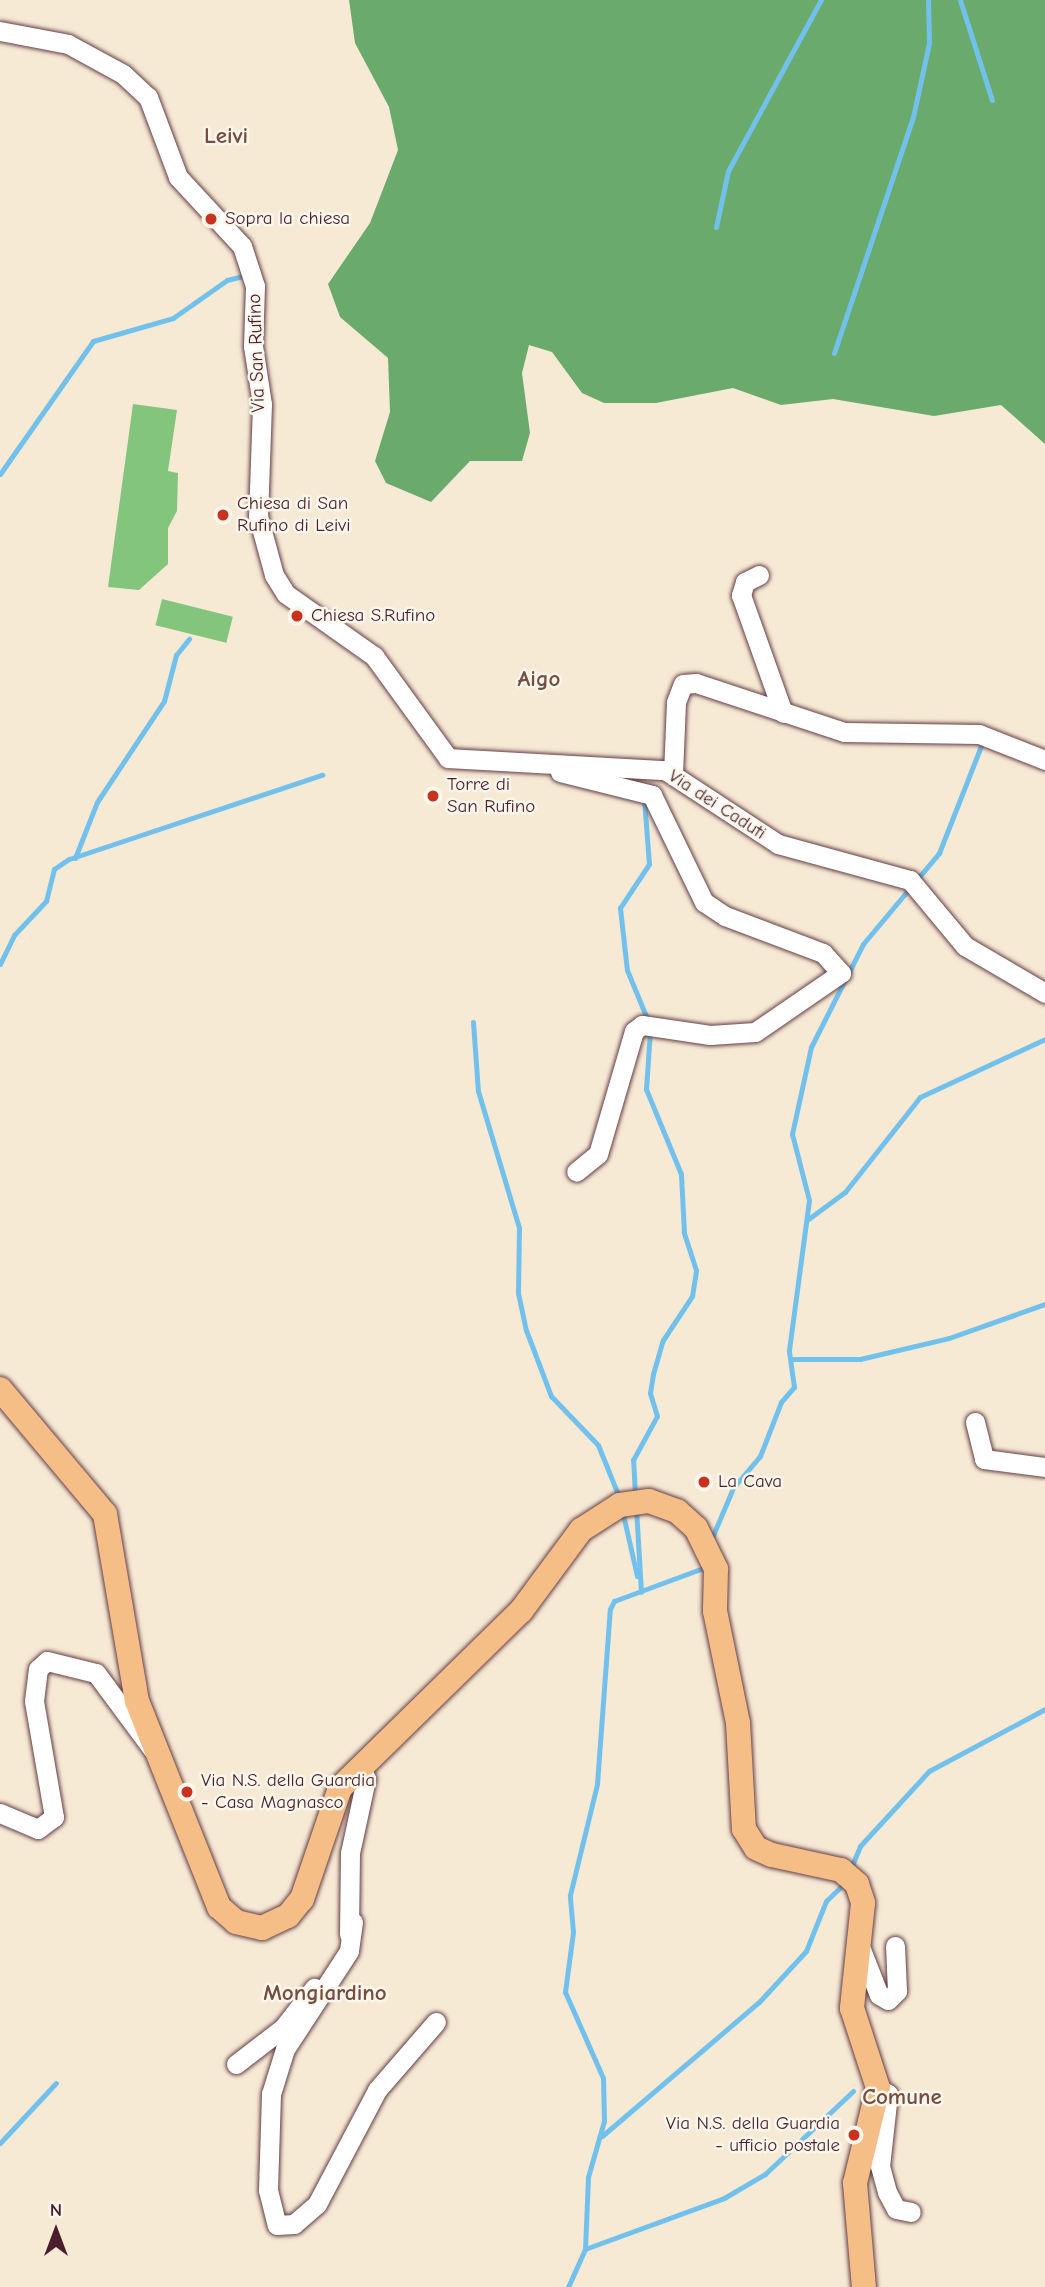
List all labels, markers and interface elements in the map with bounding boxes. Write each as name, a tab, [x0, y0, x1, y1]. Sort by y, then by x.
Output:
district label: Leivi	[204, 122, 248, 150]
place label: Sopra la chiesa	[225, 208, 350, 230]
marker: Sopra la chiesa	[203, 211, 219, 227]
street label: Via San Rufino	[244, 293, 270, 413]
place label: Chiesa di San Rufino di Leivi	[237, 493, 351, 537]
marker: Chiesa di San Rufino di Leivi	[215, 507, 231, 523]
place label: Chiesa S.Rufino	[311, 605, 435, 627]
marker: Chiesa S.Rufino	[289, 608, 305, 624]
district label: Aigo	[518, 665, 560, 693]
street label: Via dei Caduti	[664, 765, 770, 845]
place label: Torre di San Rufino	[447, 774, 535, 818]
marker: Torre di San Rufino	[425, 788, 441, 804]
place label: La Cava	[718, 1471, 782, 1493]
marker: La Cava	[696, 1474, 712, 1490]
place label: Via N.S. della Guardia - Casa Magnasco	[201, 1770, 375, 1814]
marker: Via N.S. della Guardia - Casa Magnasco	[179, 1784, 195, 1800]
district label: Mongiardino	[263, 1979, 387, 2007]
district label: Comune	[862, 2083, 942, 2111]
place label: Via N.S. della Guardia - ufficio postale	[666, 2113, 840, 2157]
marker: Via N.S. della Guardia - ufficio postale	[846, 2127, 862, 2143]
north arrow	[21, 2196, 91, 2266]
text: N	[50, 2199, 62, 2221]

